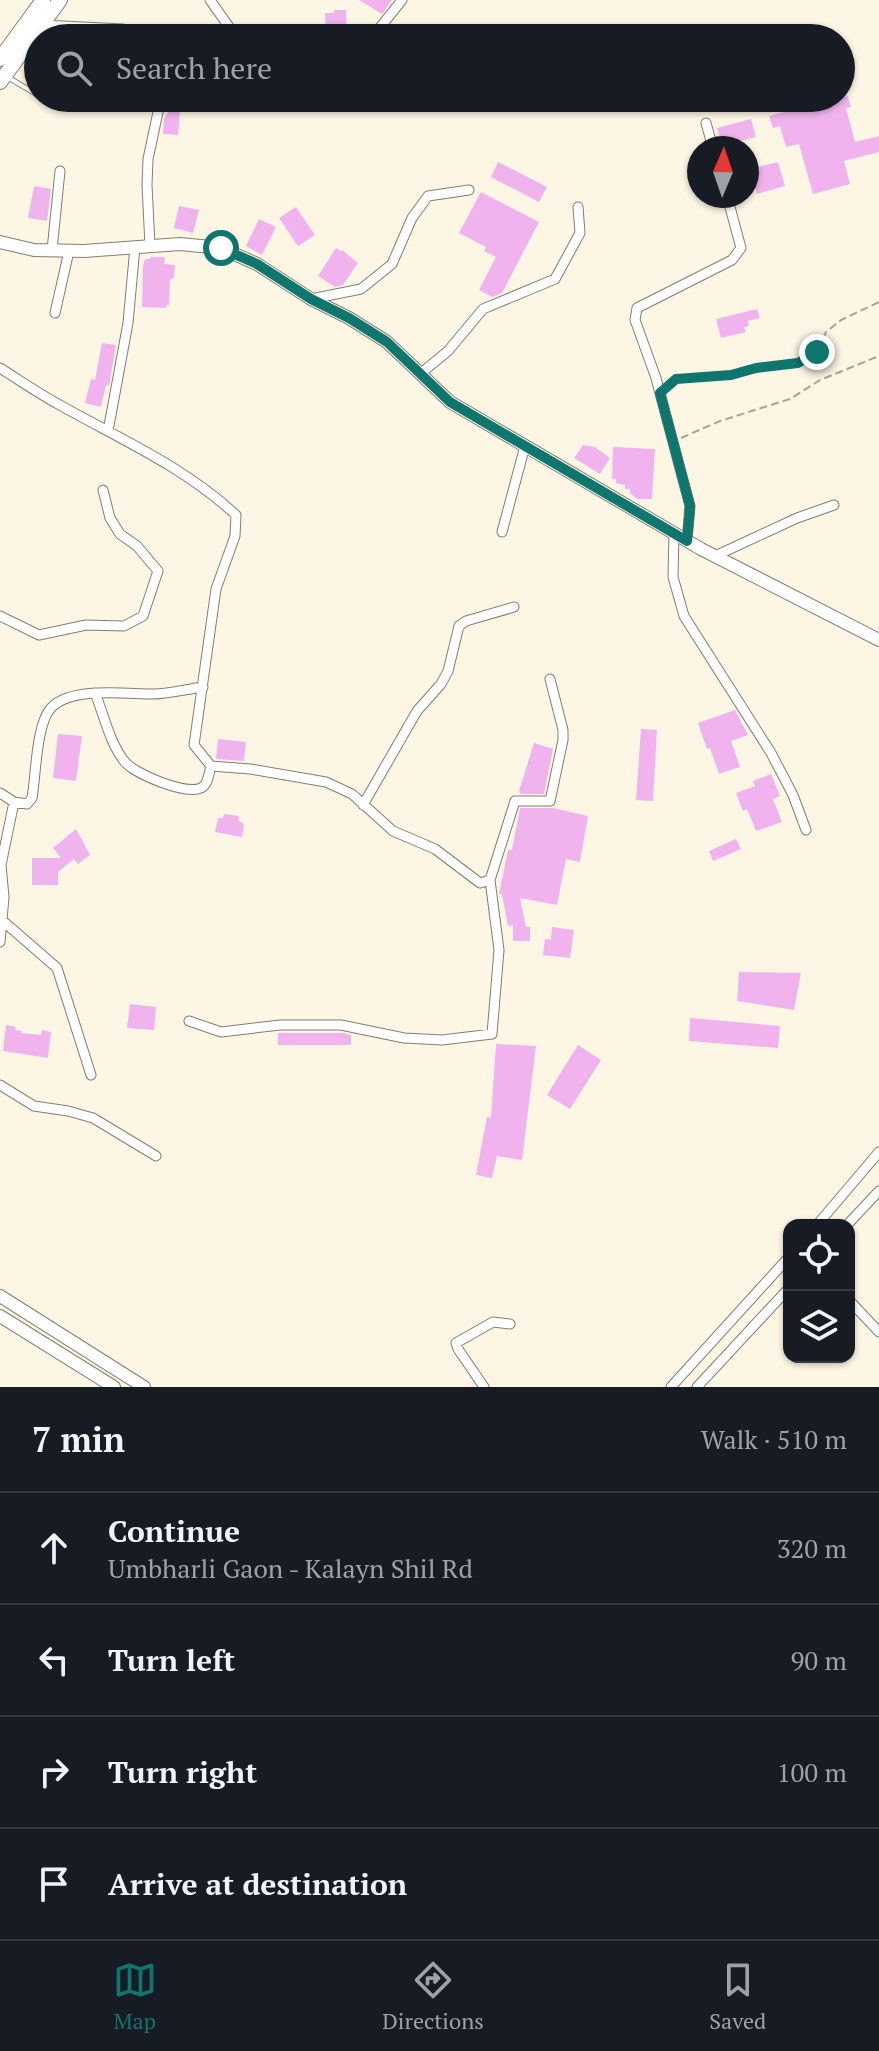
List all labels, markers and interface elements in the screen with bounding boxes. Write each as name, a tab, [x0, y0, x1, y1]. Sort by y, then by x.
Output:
search box	[24, 24, 855, 112]
icon: search	[52, 46, 96, 90]
text: Search here	[116, 48, 272, 88]
north arrow	[687, 136, 759, 208]
route start	[203, 230, 239, 266]
route end	[799, 334, 835, 370]
map controls	[783, 1219, 855, 1363]
button: locate	[783, 1219, 855, 1291]
button: layers	[783, 1291, 855, 1363]
text: 7 min	[32, 1417, 125, 1462]
text: Walk · 510 m	[701, 1422, 847, 1456]
text: Continue	[108, 1511, 240, 1551]
icon: ahead	[32, 1526, 76, 1570]
text: 320 m	[777, 1531, 847, 1565]
text: Umbharli Gaon - Kalayn Shil Rd	[108, 1551, 473, 1585]
icon: left	[32, 1638, 76, 1682]
text: Turn left	[108, 1640, 235, 1680]
text: 90 m	[791, 1643, 847, 1677]
icon: right	[32, 1750, 76, 1794]
text: Turn right	[108, 1752, 257, 1792]
text: 100 m	[777, 1755, 847, 1789]
icon: arrive	[32, 1862, 76, 1906]
text: Arrive at destination	[108, 1864, 407, 1904]
tab: Map	[113, 1958, 157, 2035]
tab: Directions	[382, 1958, 484, 2035]
tab: Saved	[709, 1958, 766, 2035]

